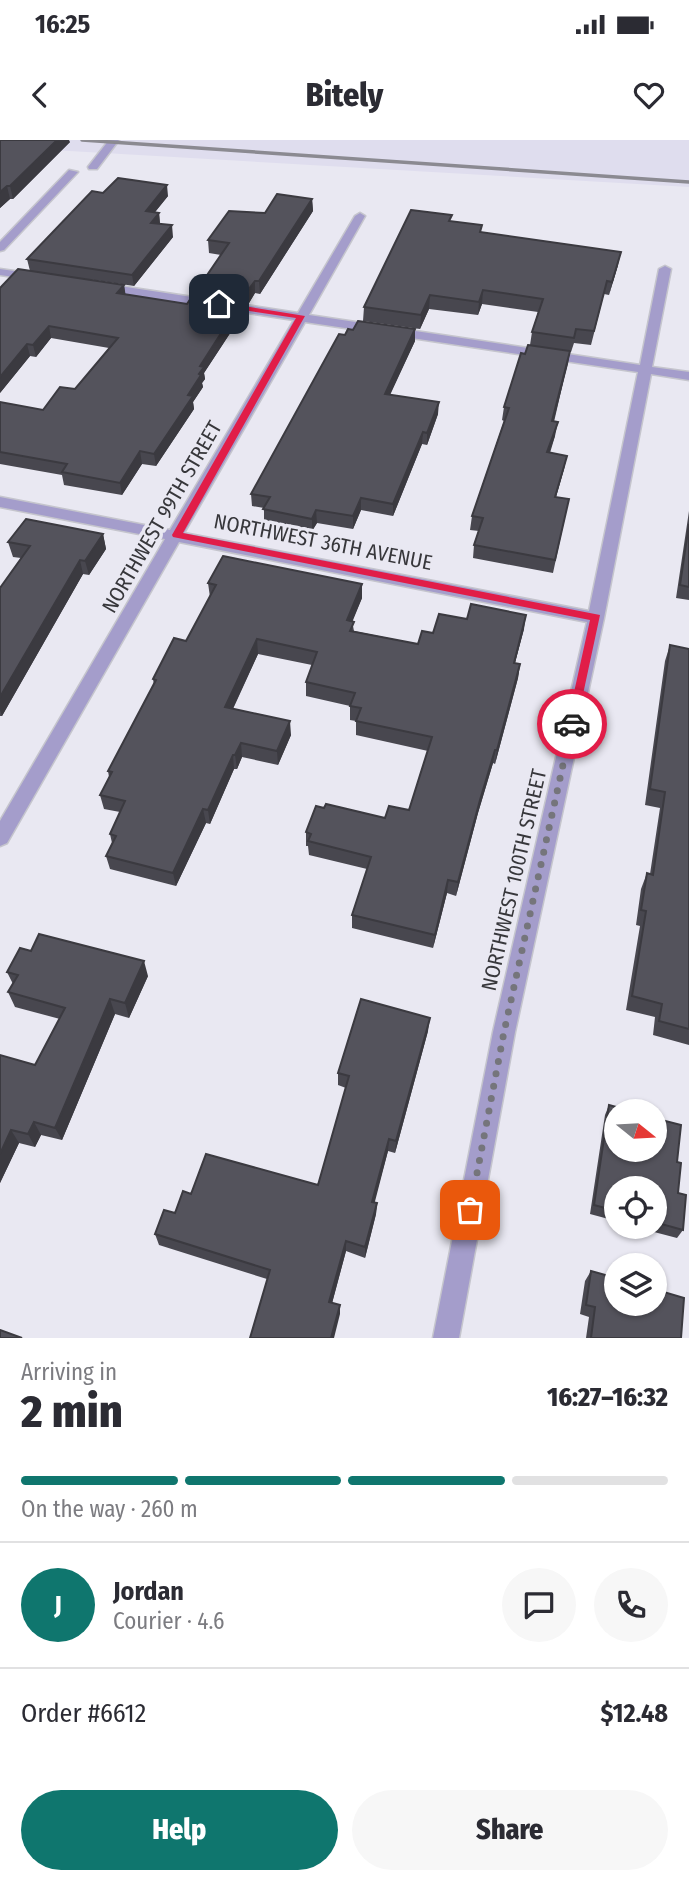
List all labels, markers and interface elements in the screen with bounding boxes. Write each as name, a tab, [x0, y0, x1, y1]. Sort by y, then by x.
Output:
text: 16:25	[35, 9, 90, 40]
icon: back	[21, 76, 59, 114]
text: Bitely	[306, 76, 383, 114]
icon: heart	[630, 76, 668, 114]
pin	[189, 274, 249, 334]
icon: home	[200, 285, 238, 323]
street label: NORTHWEST 99TH STREET	[96, 416, 228, 618]
street label: NORTHWEST 36TH AVENUE	[212, 508, 435, 576]
courier	[537, 689, 607, 759]
icon: car	[553, 705, 591, 743]
street label: NORTHWEST 100TH STREET	[476, 766, 552, 993]
north arrow	[604, 1099, 667, 1162]
map controls	[604, 1099, 667, 1316]
button: locate	[604, 1176, 667, 1239]
pin	[440, 1180, 500, 1240]
icon: bag	[451, 1191, 489, 1229]
button: layers	[604, 1253, 667, 1316]
text: Arriving in	[21, 1358, 117, 1386]
text: 16:27–16:32	[547, 1382, 668, 1413]
text: 2 min	[21, 1384, 123, 1439]
text: On the way · 260 m	[21, 1495, 198, 1523]
button: chat	[502, 1568, 576, 1642]
button: phone	[594, 1568, 668, 1642]
text: Jordan	[113, 1576, 184, 1607]
text: J	[54, 1590, 62, 1621]
text: Courier · 4.6	[113, 1607, 224, 1635]
text: Order #6612	[21, 1698, 146, 1729]
text: $12.48	[600, 1698, 668, 1729]
button: Help	[21, 1790, 338, 1870]
button: Share	[352, 1790, 668, 1870]

